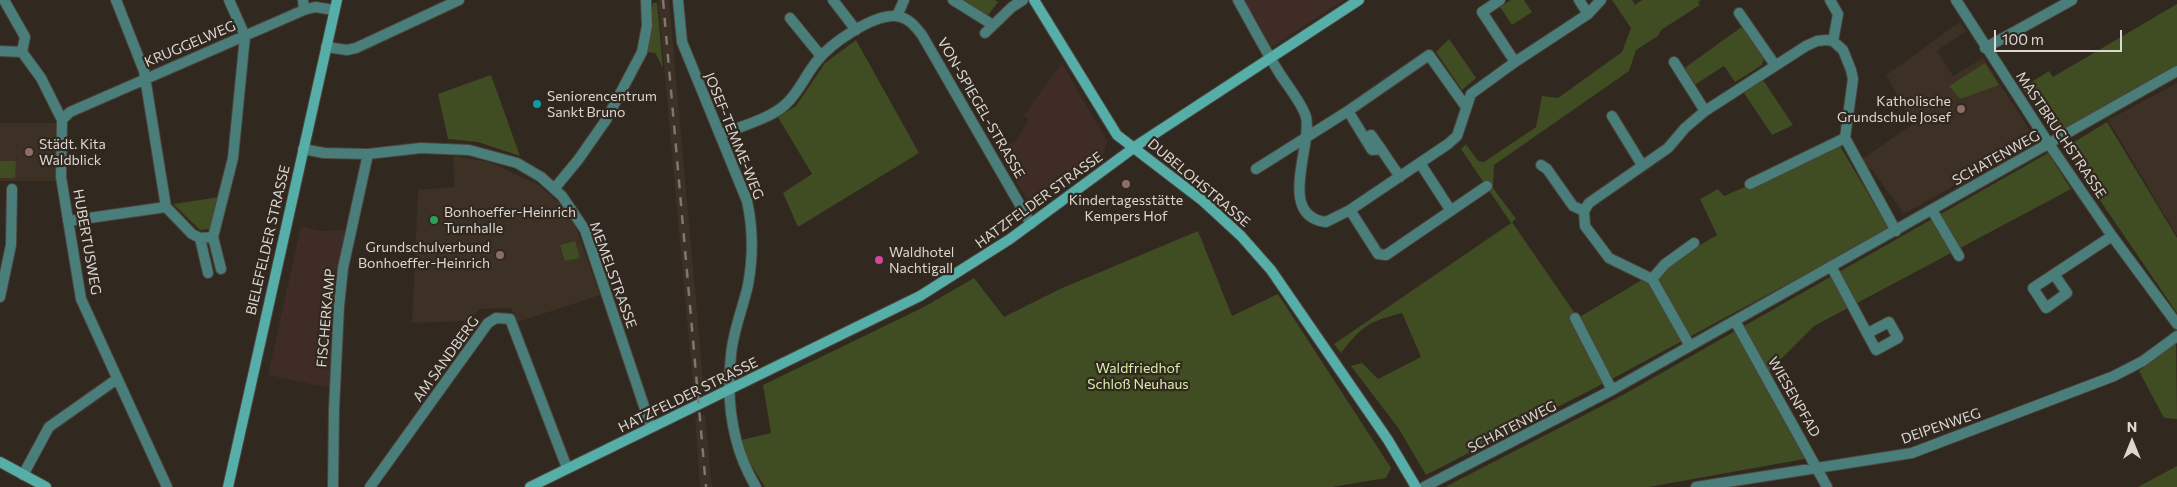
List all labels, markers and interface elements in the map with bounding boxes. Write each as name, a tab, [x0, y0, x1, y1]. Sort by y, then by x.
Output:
street label: KRUGGELWEG	[142, 17, 238, 71]
scale bar	[1997, 20, 2124, 52]
text: 100 m	[2002, 30, 2044, 48]
street label: VON-SPIEGEL-STRASSE	[934, 35, 1028, 181]
street label: MASTBRUCHSTRASSE	[2012, 68, 2110, 202]
street label: JOSEF-TEMME-WEG	[701, 70, 767, 202]
place label: Seniorencentrum Sankt Bruno	[547, 88, 657, 120]
place label: Katholische Grundschule Josef	[1837, 93, 1951, 125]
marker: Seniorencentrum Sankt Bruno	[531, 98, 543, 110]
marker: Katholische Grundschule Josef	[1955, 103, 1967, 115]
street label: SCHATENWEG	[1949, 127, 2043, 189]
street label: DUBELOHSTRASSE	[1144, 135, 1254, 231]
place label: Städt. Kita Waldblick	[39, 136, 106, 168]
marker: Städt. Kita Waldblick	[23, 146, 35, 158]
street label: HATZFELDER STRASSE	[972, 148, 1106, 252]
street label: BIELEFELDER STRASSE	[243, 163, 293, 317]
marker: Kindertagesstätte Kempers Hof	[1120, 178, 1132, 190]
street label: HUBERTUSWEG	[69, 188, 105, 296]
place label: Kindertagesstätte Kempers Hof	[1069, 192, 1183, 224]
place label: Bonhoeffer-Heinrich Turnhalle	[444, 204, 576, 236]
marker: Bonhoeffer-Heinrich Turnhalle	[428, 214, 440, 226]
street label: MEMELSTRASSE	[586, 219, 640, 331]
place label: Grundschulverbund Bonhoeffer-Heinrich	[358, 239, 490, 272]
place label: Waldhotel Nachtigall	[889, 244, 954, 276]
marker: Grundschulverbund Bonhoeffer-Heinrich	[494, 249, 506, 261]
marker: Waldhotel Nachtigall	[873, 254, 885, 266]
street label: FISCHERKAMP	[313, 268, 339, 368]
street label: AM SANDBERG	[409, 313, 483, 405]
street label: HATZFELDER STRASSE	[616, 354, 760, 436]
street label: WIESENPFAD	[1764, 354, 1824, 440]
park label: Waldfriedhof Schloß Neuhaus	[1087, 360, 1189, 392]
street label: SCHATENWEG	[1465, 397, 1559, 457]
street label: DEIPENWEG	[1899, 405, 1983, 447]
north arrow	[2107, 417, 2157, 467]
text: N	[2127, 418, 2137, 435]

